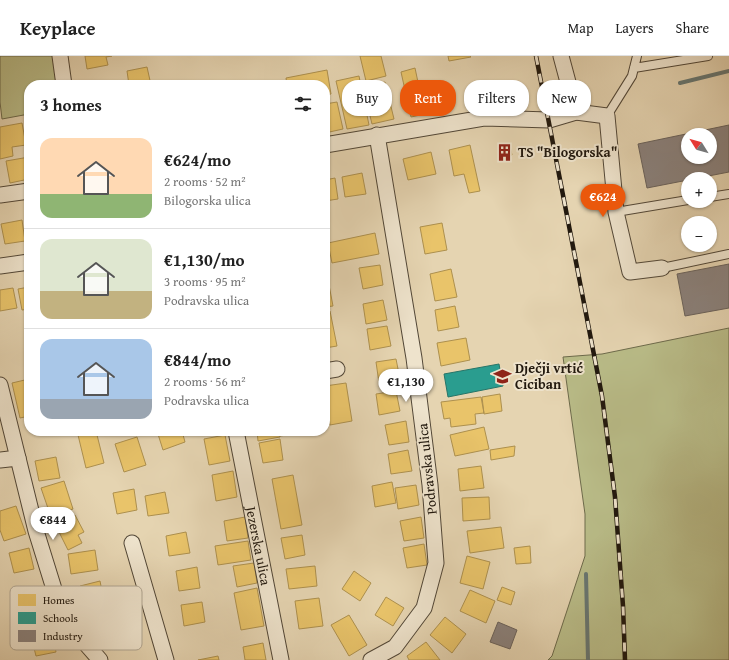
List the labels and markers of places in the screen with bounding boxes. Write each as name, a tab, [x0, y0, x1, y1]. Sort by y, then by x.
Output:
building icon: TS "Bilogorska"	[495, 142, 515, 162]
place label: TS "Bilogorska"	[518, 142, 617, 162]
pin: €624	[579, 184, 627, 218]
place label: Dječji vrtić Ciciban	[515, 358, 583, 394]
school or university icon: Dječji vrtić Ciciban	[492, 366, 512, 386]
pin: €1,130	[373, 369, 439, 403]
pin: €844	[29, 507, 77, 541]

